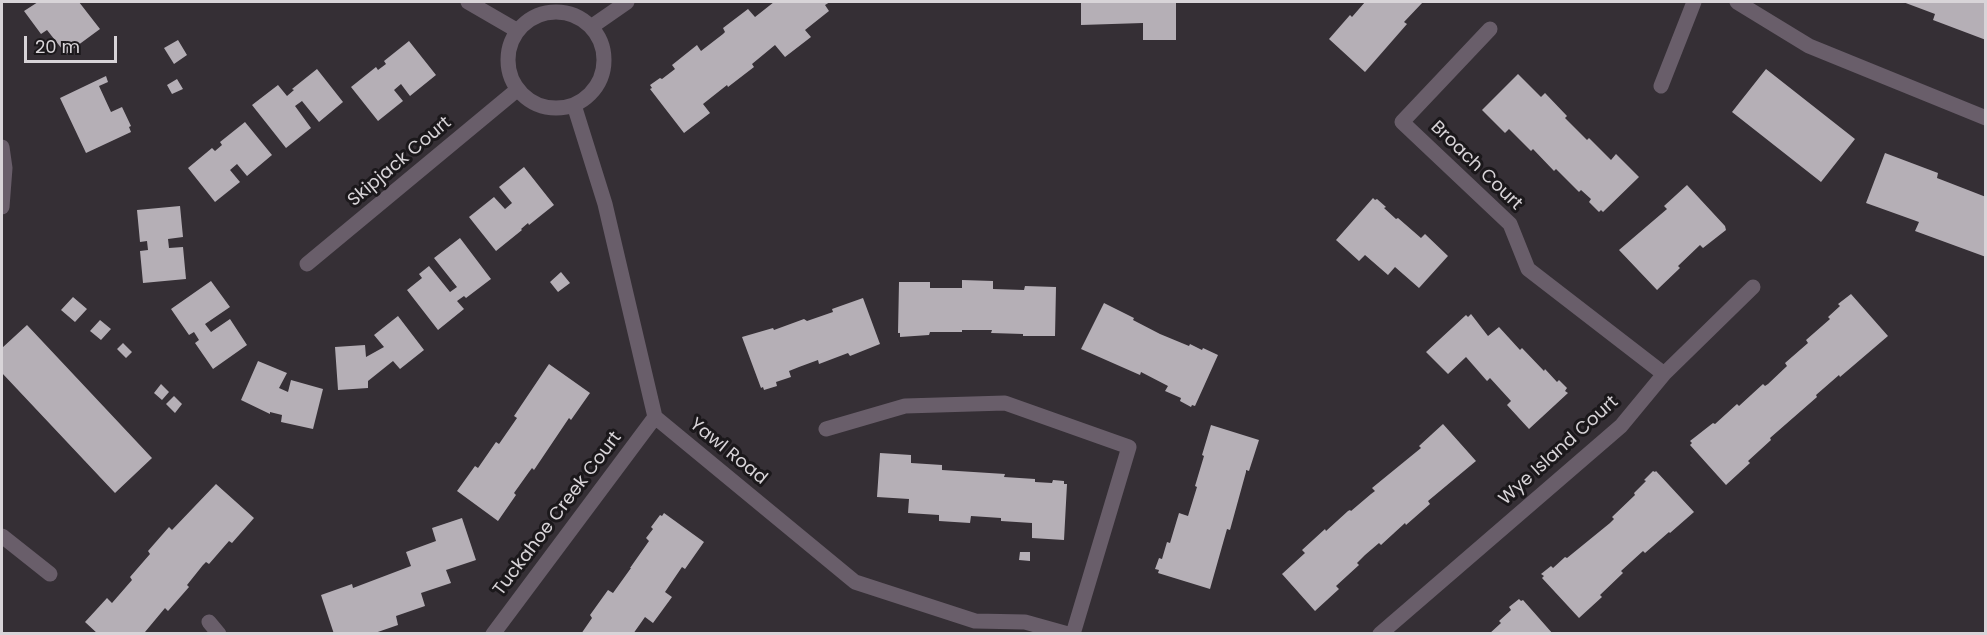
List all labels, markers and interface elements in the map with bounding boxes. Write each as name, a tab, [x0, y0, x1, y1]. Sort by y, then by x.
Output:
scale bar	[27, 24, 120, 62]
text: 20 m	[35, 34, 80, 59]
street label: Skipjack Court	[344, 113, 456, 211]
street label: Broach Court	[1426, 117, 1526, 215]
street label: Wye Island Court	[1495, 392, 1623, 510]
street label: Yawl Road	[685, 414, 771, 490]
street label: Tuckahoe Creek Court	[489, 428, 627, 600]

